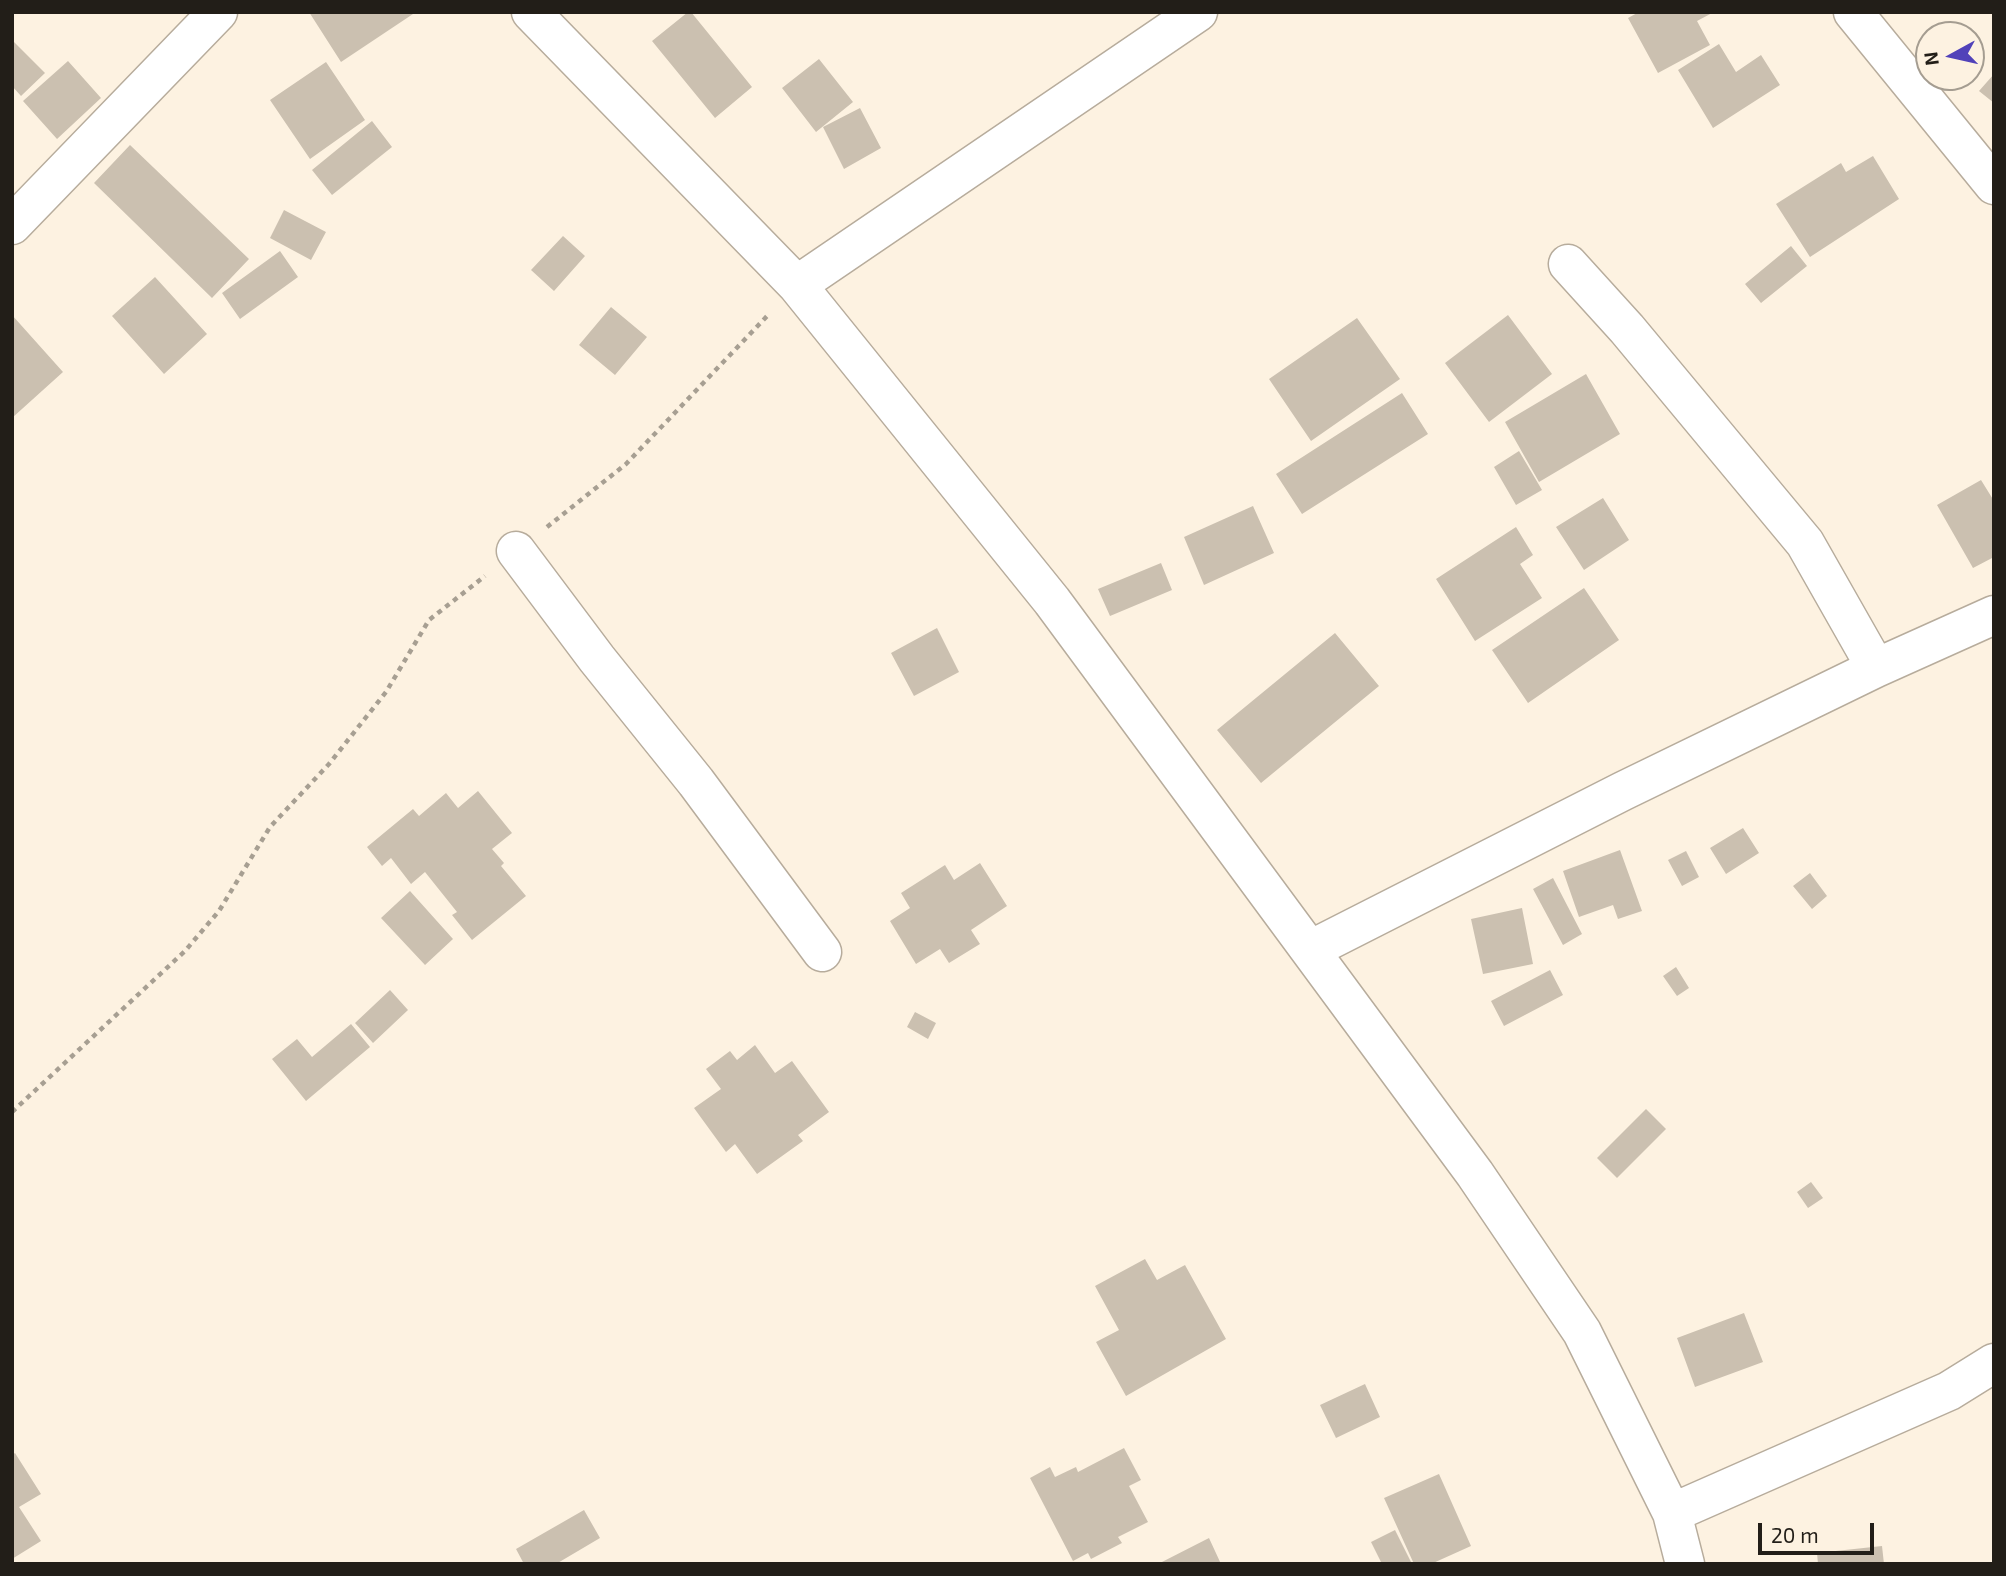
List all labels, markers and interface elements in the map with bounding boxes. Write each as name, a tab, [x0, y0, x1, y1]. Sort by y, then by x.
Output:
north arrow	[1915, 21, 1985, 91]
text: N	[1918, 50, 1943, 67]
scale bar	[1761, 1510, 1876, 1554]
text: 20 m	[1771, 1522, 1819, 1547]

